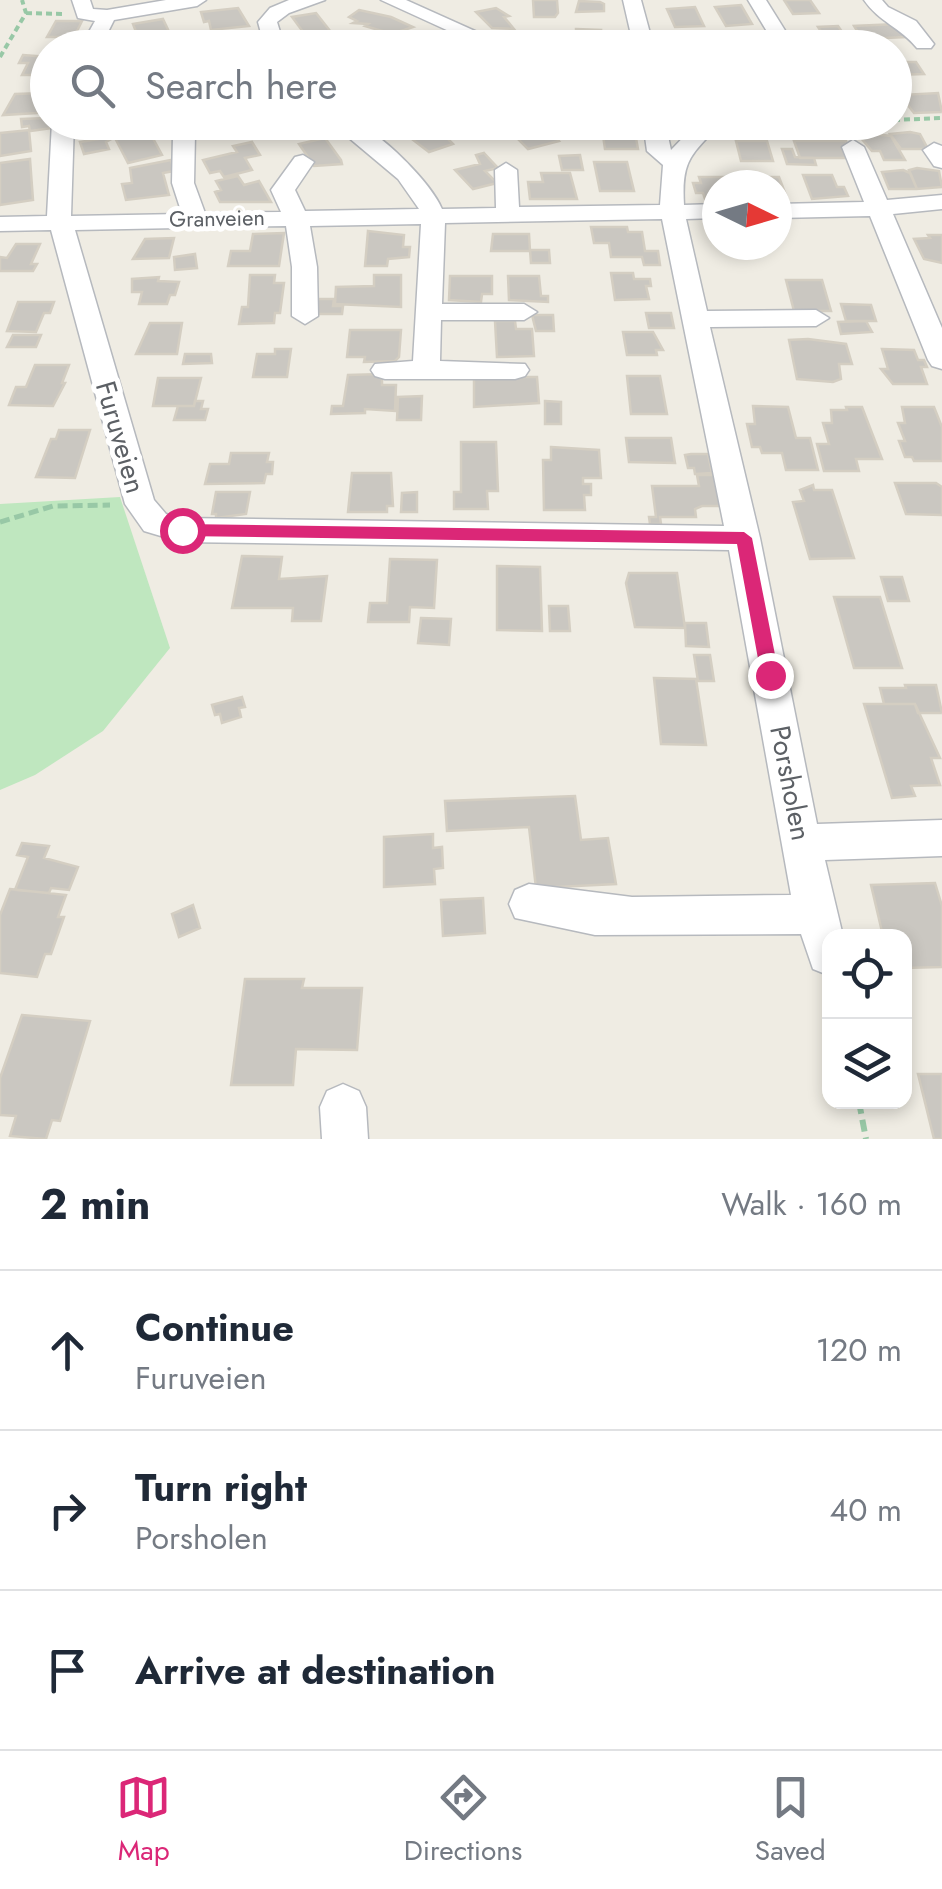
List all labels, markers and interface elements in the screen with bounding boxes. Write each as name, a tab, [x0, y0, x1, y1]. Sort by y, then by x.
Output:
search box	[30, 30, 912, 140]
icon: search	[65, 58, 120, 113]
text: Search here	[145, 58, 337, 113]
north arrow	[702, 170, 792, 260]
street label: Granveien	[169, 201, 265, 235]
street label: Furuveien	[85, 376, 156, 498]
route start	[160, 508, 206, 554]
route end	[748, 653, 794, 699]
street label: Porsholen	[759, 722, 822, 844]
map controls	[822, 929, 912, 1109]
button: locate	[822, 929, 912, 1019]
button: layers	[822, 1019, 912, 1109]
text: 2 min	[40, 1174, 150, 1235]
text: Walk · 160 m	[721, 1181, 902, 1227]
text: Continue	[135, 1300, 294, 1355]
icon: ahead	[40, 1323, 95, 1378]
text: 120 m	[816, 1327, 902, 1373]
text: Furuveien	[135, 1355, 267, 1401]
text: Turn right	[135, 1460, 307, 1515]
icon: right	[40, 1483, 95, 1538]
text: 40 m	[830, 1487, 902, 1533]
text: Porsholen	[135, 1515, 268, 1561]
icon: arrive	[40, 1643, 95, 1698]
text: Arrive at destination	[135, 1643, 496, 1698]
tab: Map	[116, 1770, 171, 1871]
tab: Directions	[404, 1770, 522, 1871]
tab: Saved	[755, 1770, 826, 1871]

